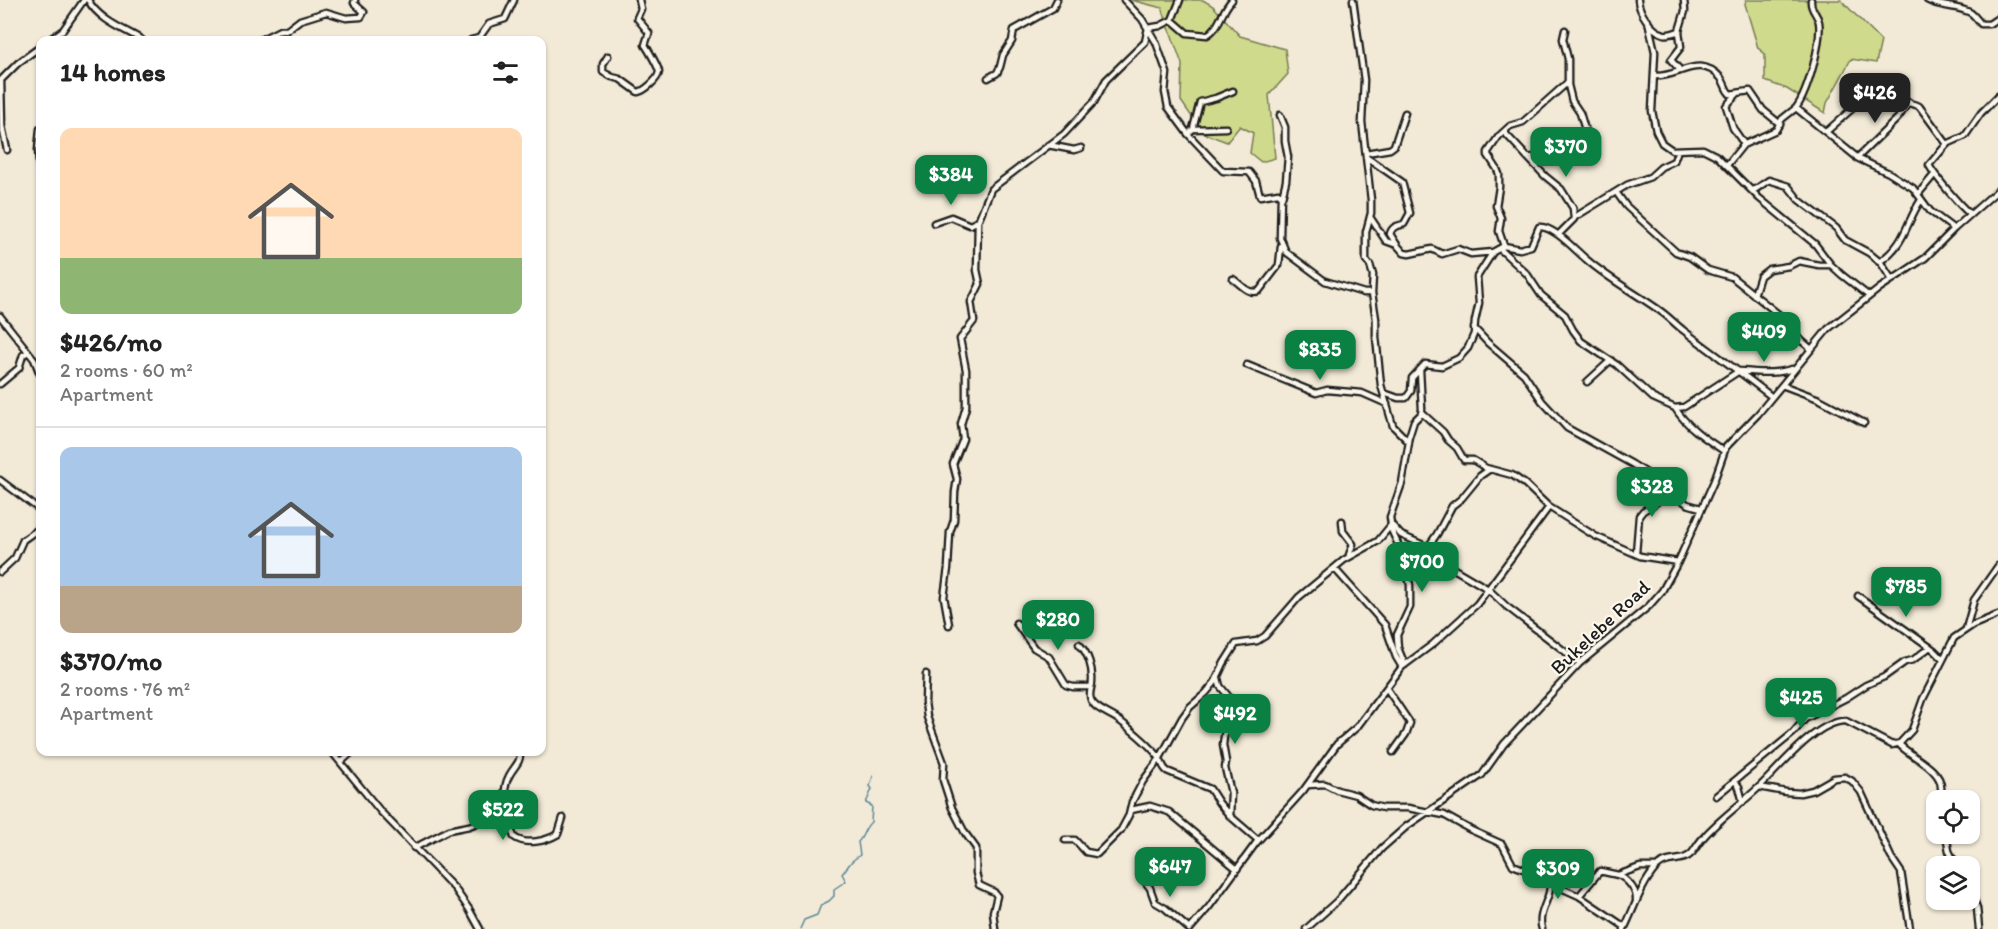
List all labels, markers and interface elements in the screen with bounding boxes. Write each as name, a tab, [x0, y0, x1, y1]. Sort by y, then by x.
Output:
text: 14 homes	[60, 56, 166, 88]
icon: filters	[489, 56, 522, 89]
pin: $426	[1839, 73, 1911, 124]
text: $426	[1853, 80, 1897, 104]
pin: $370	[1530, 127, 1602, 178]
text: $370	[1544, 134, 1588, 158]
pin: $384	[915, 155, 987, 206]
text: $384	[929, 162, 973, 186]
icon: home	[237, 167, 345, 275]
pin: $409	[1728, 312, 1800, 363]
text: $409	[1742, 319, 1786, 343]
text: $426/mo	[60, 326, 162, 358]
pin: $835	[1284, 330, 1356, 381]
text: $835	[1299, 337, 1341, 361]
text: 2 rooms · 60 m²	[60, 358, 193, 382]
text: Apartment	[60, 382, 153, 406]
pin: $328	[1616, 467, 1688, 518]
text: $328	[1631, 474, 1673, 498]
icon: home	[237, 486, 345, 594]
pin: $700	[1386, 542, 1458, 593]
text: $700	[1400, 549, 1444, 573]
pin: $785	[1870, 567, 1942, 618]
text: $785	[1885, 574, 1927, 598]
street label: Bukelebe Road	[1545, 575, 1655, 679]
pin: $280	[1022, 600, 1094, 651]
text: $280	[1036, 607, 1080, 631]
text: $370/mo	[60, 645, 162, 677]
text: 2 rooms · 76 m²	[60, 677, 190, 701]
pin: $425	[1765, 678, 1837, 729]
text: $425	[1779, 685, 1823, 709]
pin: $492	[1199, 694, 1271, 745]
text: Apartment	[60, 701, 153, 725]
text: $492	[1213, 701, 1257, 725]
pin: $522	[467, 790, 539, 841]
map controls	[1926, 790, 1980, 910]
button: locate	[1926, 790, 1980, 844]
text: $522	[482, 797, 524, 821]
pin: $647	[1134, 847, 1206, 898]
pin: $309	[1522, 849, 1594, 900]
text: $647	[1149, 854, 1191, 878]
text: $309	[1536, 856, 1580, 880]
button: layers	[1926, 856, 1980, 910]

